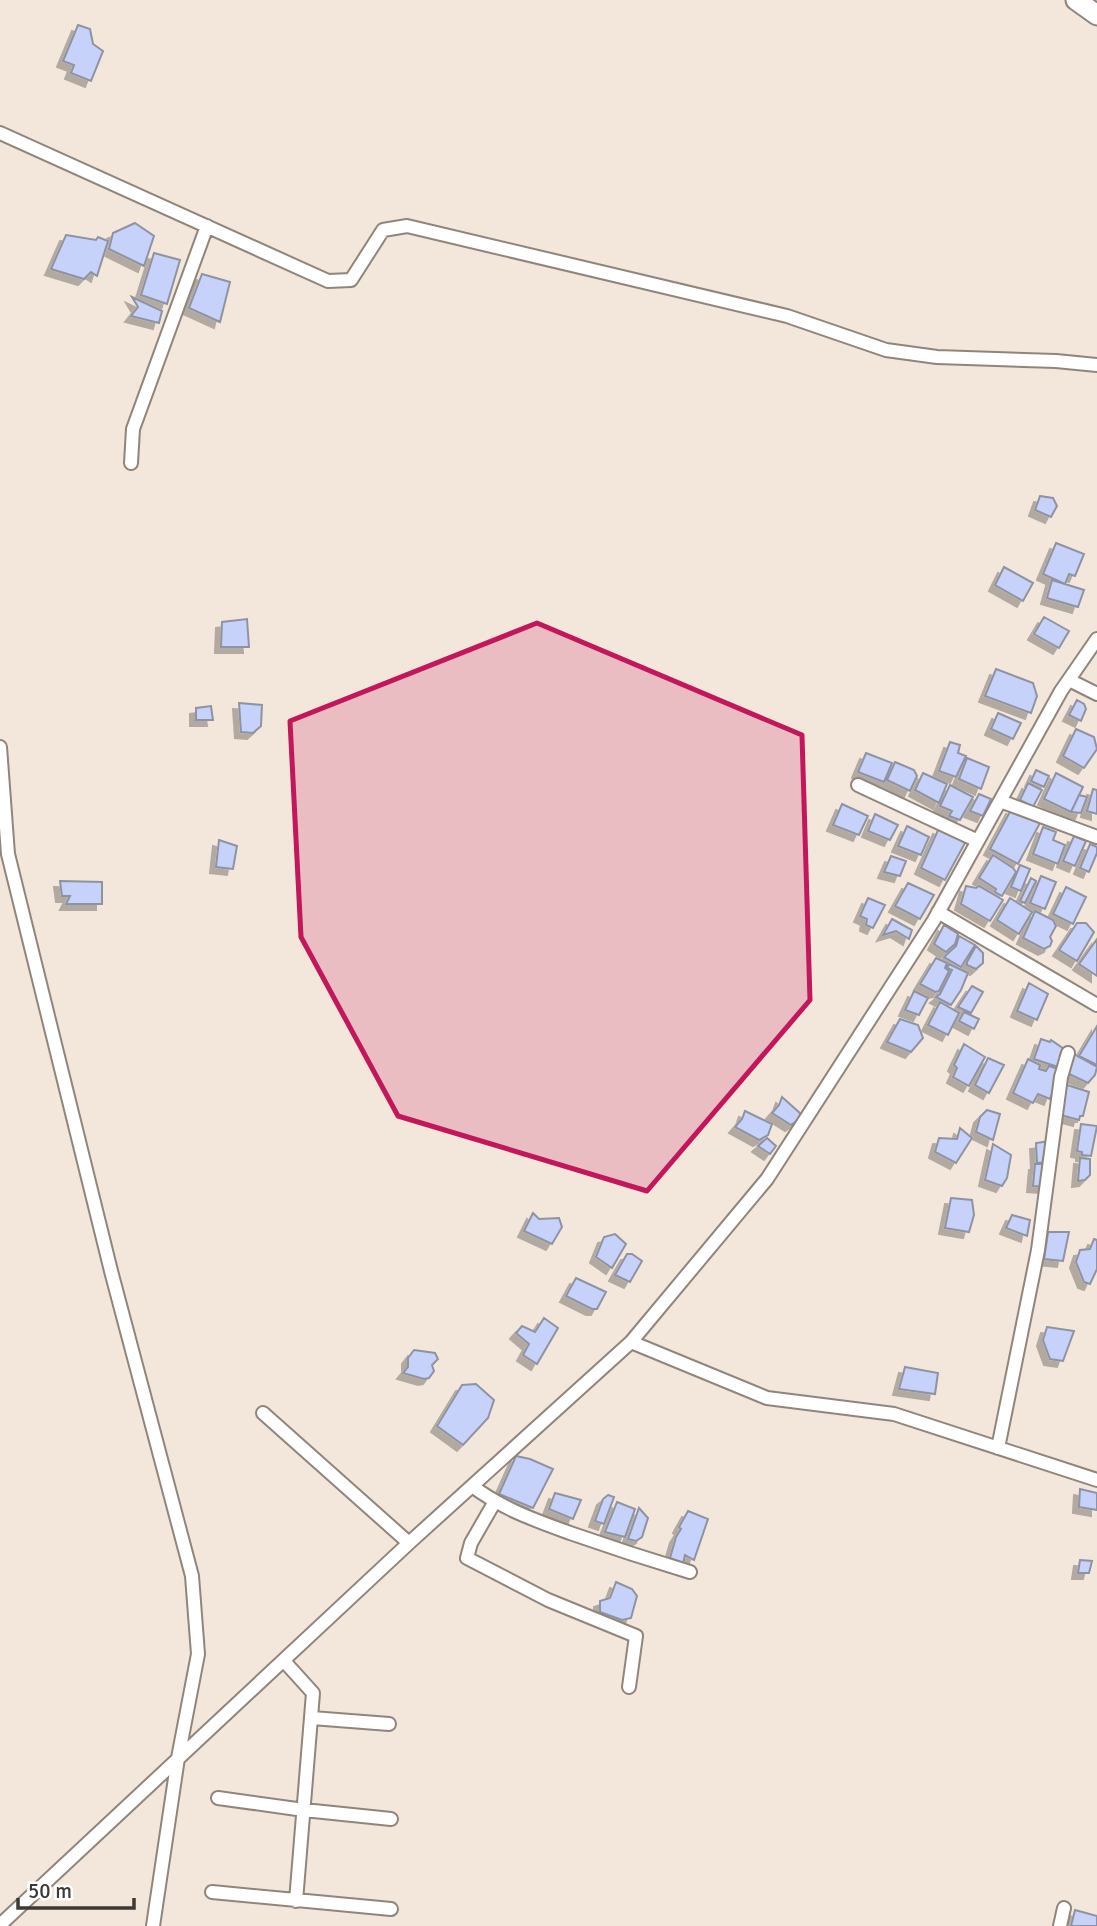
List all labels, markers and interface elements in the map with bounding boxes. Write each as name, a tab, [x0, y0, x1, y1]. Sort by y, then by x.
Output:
scale bar	[18, 1867, 133, 1911]
text: 50 m	[28, 1878, 72, 1904]

